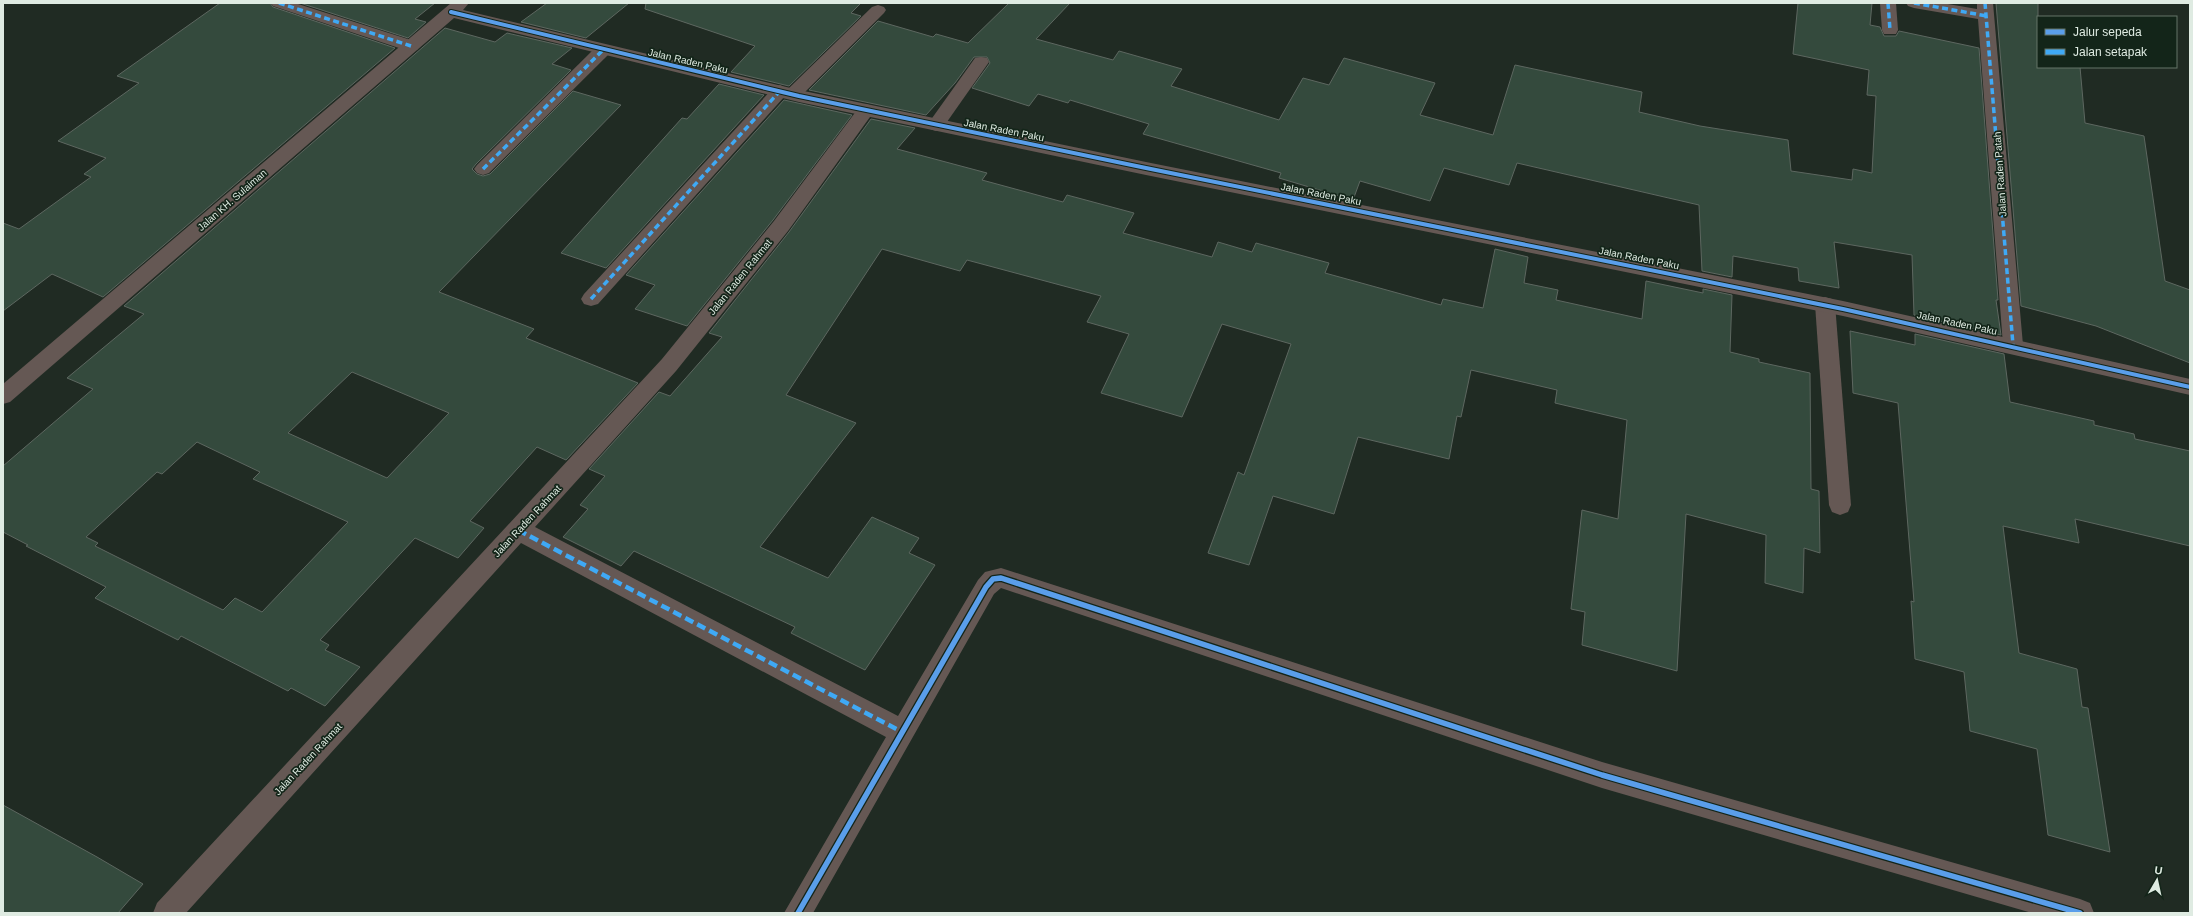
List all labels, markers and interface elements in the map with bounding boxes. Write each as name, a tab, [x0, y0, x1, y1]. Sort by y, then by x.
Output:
legend	[2037, 16, 2177, 68]
text: Jalur sepeda	[2073, 25, 2142, 39]
text: Jalan setapak	[2073, 45, 2148, 59]
street label: Jalan Raden Paku	[647, 46, 729, 76]
street label: Jalan Raden Paku	[963, 117, 1045, 143]
street label: Jalan Raden Patah	[1992, 131, 2008, 217]
street label: Jalan KH. Sulaiman	[195, 167, 269, 233]
street label: Jalan Raden Paku	[1280, 181, 1362, 207]
street label: Jalan Raden Rahmat	[706, 237, 774, 317]
street label: Jalan Raden Paku	[1598, 245, 1680, 271]
street label: Jalan Raden Paku	[1916, 309, 1998, 337]
street label: Jalan Raden Rahmat	[491, 483, 563, 559]
street label: Jalan Raden Rahmat	[272, 721, 344, 797]
north arrow	[2137, 860, 2177, 900]
text: U	[2154, 864, 2163, 877]

